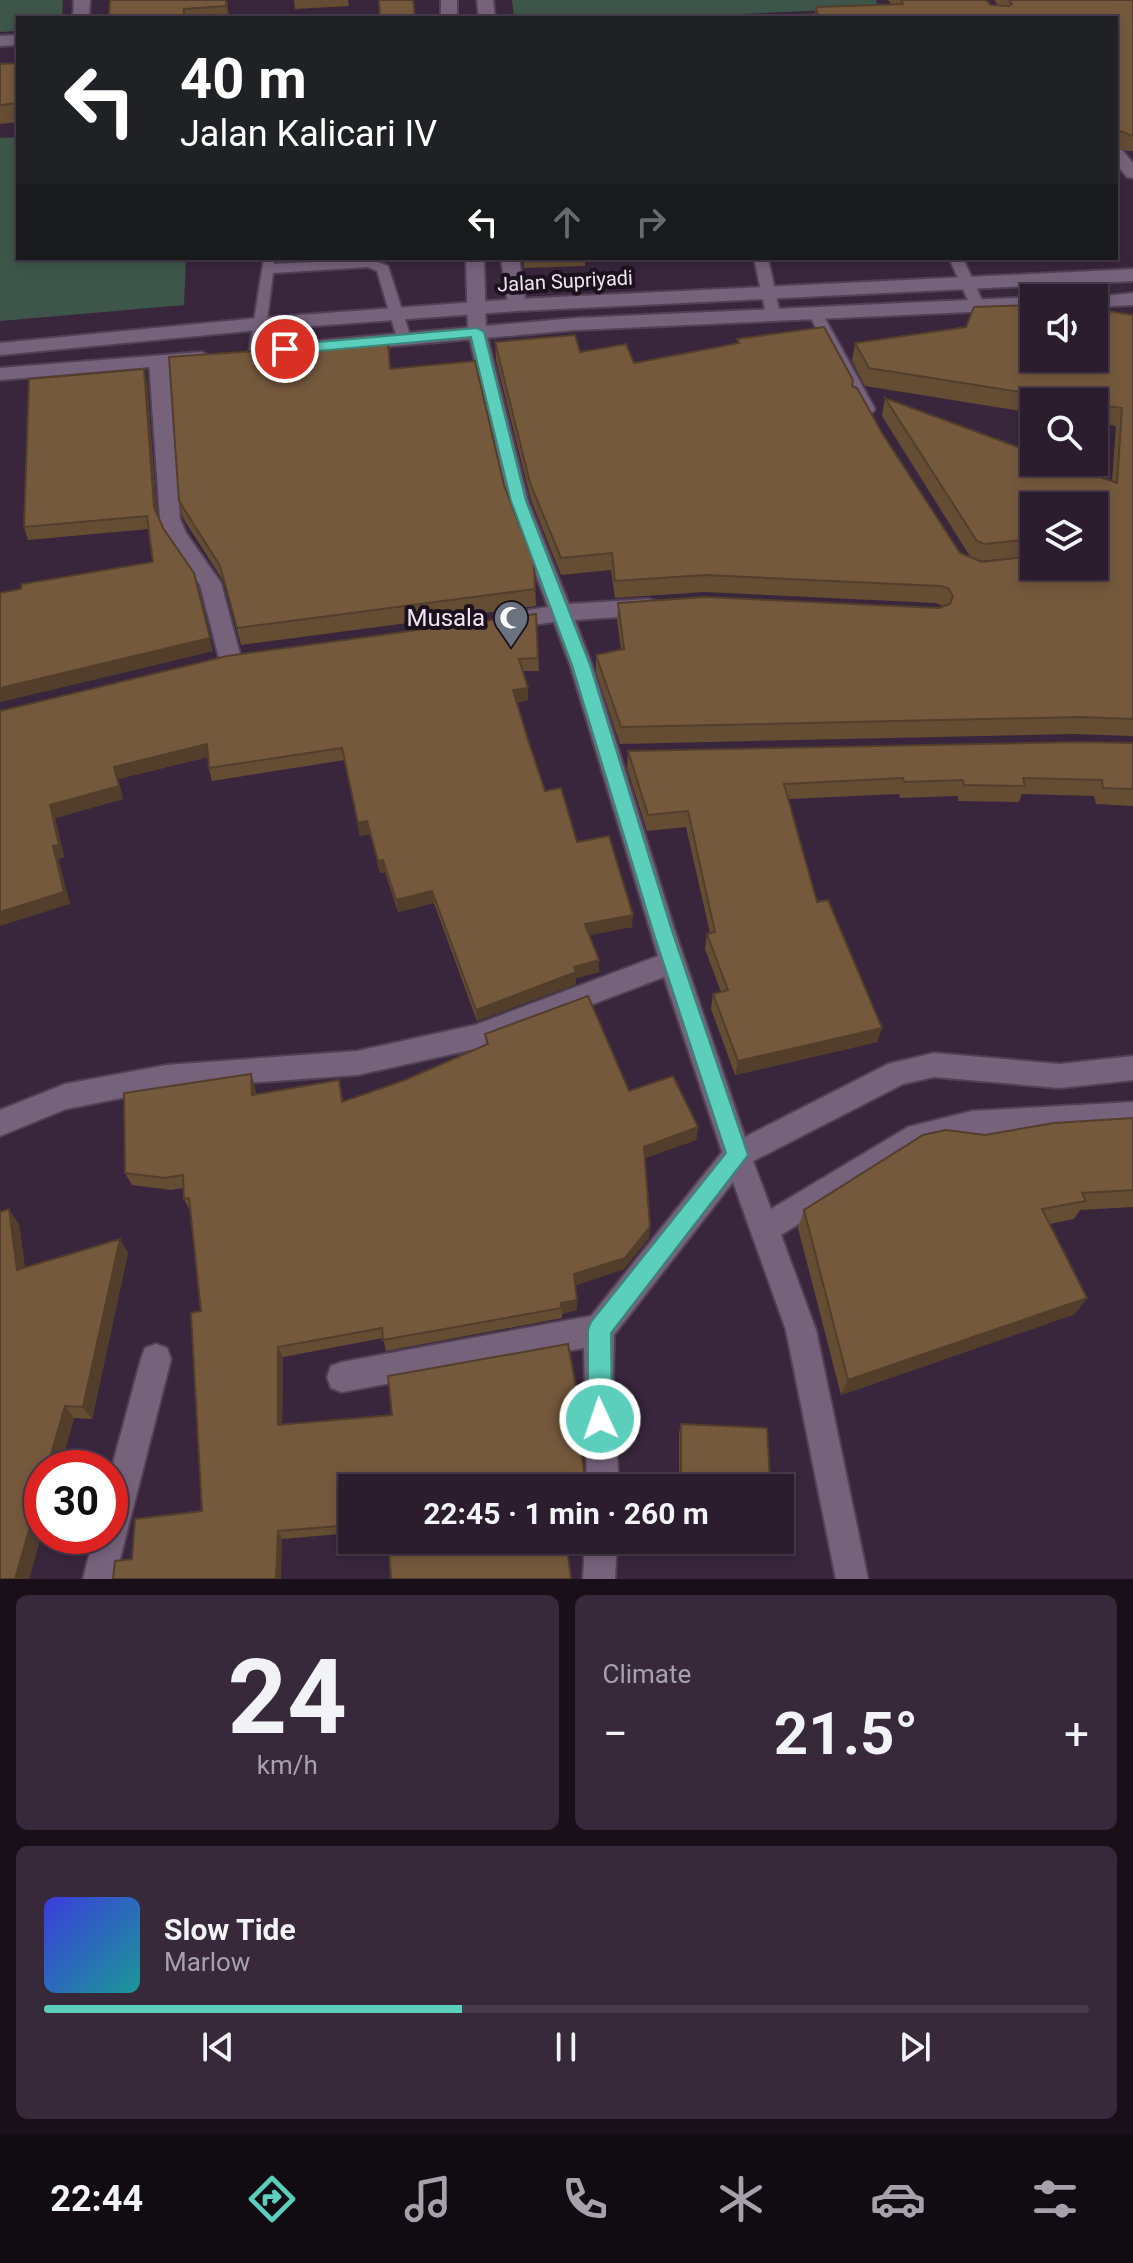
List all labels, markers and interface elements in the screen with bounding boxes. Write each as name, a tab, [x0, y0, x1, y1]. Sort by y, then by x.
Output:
text: 40 m	[180, 46, 307, 112]
icon: left	[48, 48, 152, 152]
text: Jalan Kalicari IV	[180, 113, 437, 155]
icon: left	[461, 200, 505, 244]
icon: ahead	[545, 200, 589, 244]
icon: right	[629, 200, 673, 244]
street label: Jalan Supriyadi	[497, 265, 633, 297]
map controls	[1020, 284, 1108, 580]
button: sound	[1020, 284, 1108, 372]
pin	[251, 315, 319, 383]
icon: arrive	[263, 327, 307, 371]
button: search	[1020, 388, 1108, 476]
button: layers	[1020, 492, 1108, 580]
mosque icon: Musala	[492, 599, 530, 649]
place label: Musala	[406, 604, 485, 632]
position arrow	[558, 1377, 642, 1461]
speed limit sign: 30	[24, 1450, 128, 1554]
text: 22:45 · 1 min · 260 m	[423, 1496, 709, 1531]
text: 24	[228, 1637, 347, 1758]
text: Climate	[603, 1659, 691, 1689]
text: 21.5°	[774, 1698, 918, 1769]
text: −	[603, 1708, 628, 1760]
text: +	[1064, 1708, 1089, 1760]
text: km/h	[257, 1750, 318, 1780]
text: Slow Tide	[164, 1912, 296, 1947]
text: Marlow	[164, 1947, 250, 1977]
icon: previous	[196, 2025, 240, 2069]
icon: pause	[544, 2025, 588, 2069]
icon: next	[893, 2025, 937, 2069]
icon: directions	[244, 2171, 300, 2227]
icon: music	[400, 2171, 456, 2227]
icon: phone	[557, 2171, 613, 2227]
icon: climate	[713, 2171, 769, 2227]
icon: car	[870, 2171, 926, 2227]
icon: filters	[1027, 2171, 1083, 2227]
text: 22:44	[50, 2178, 143, 2220]

